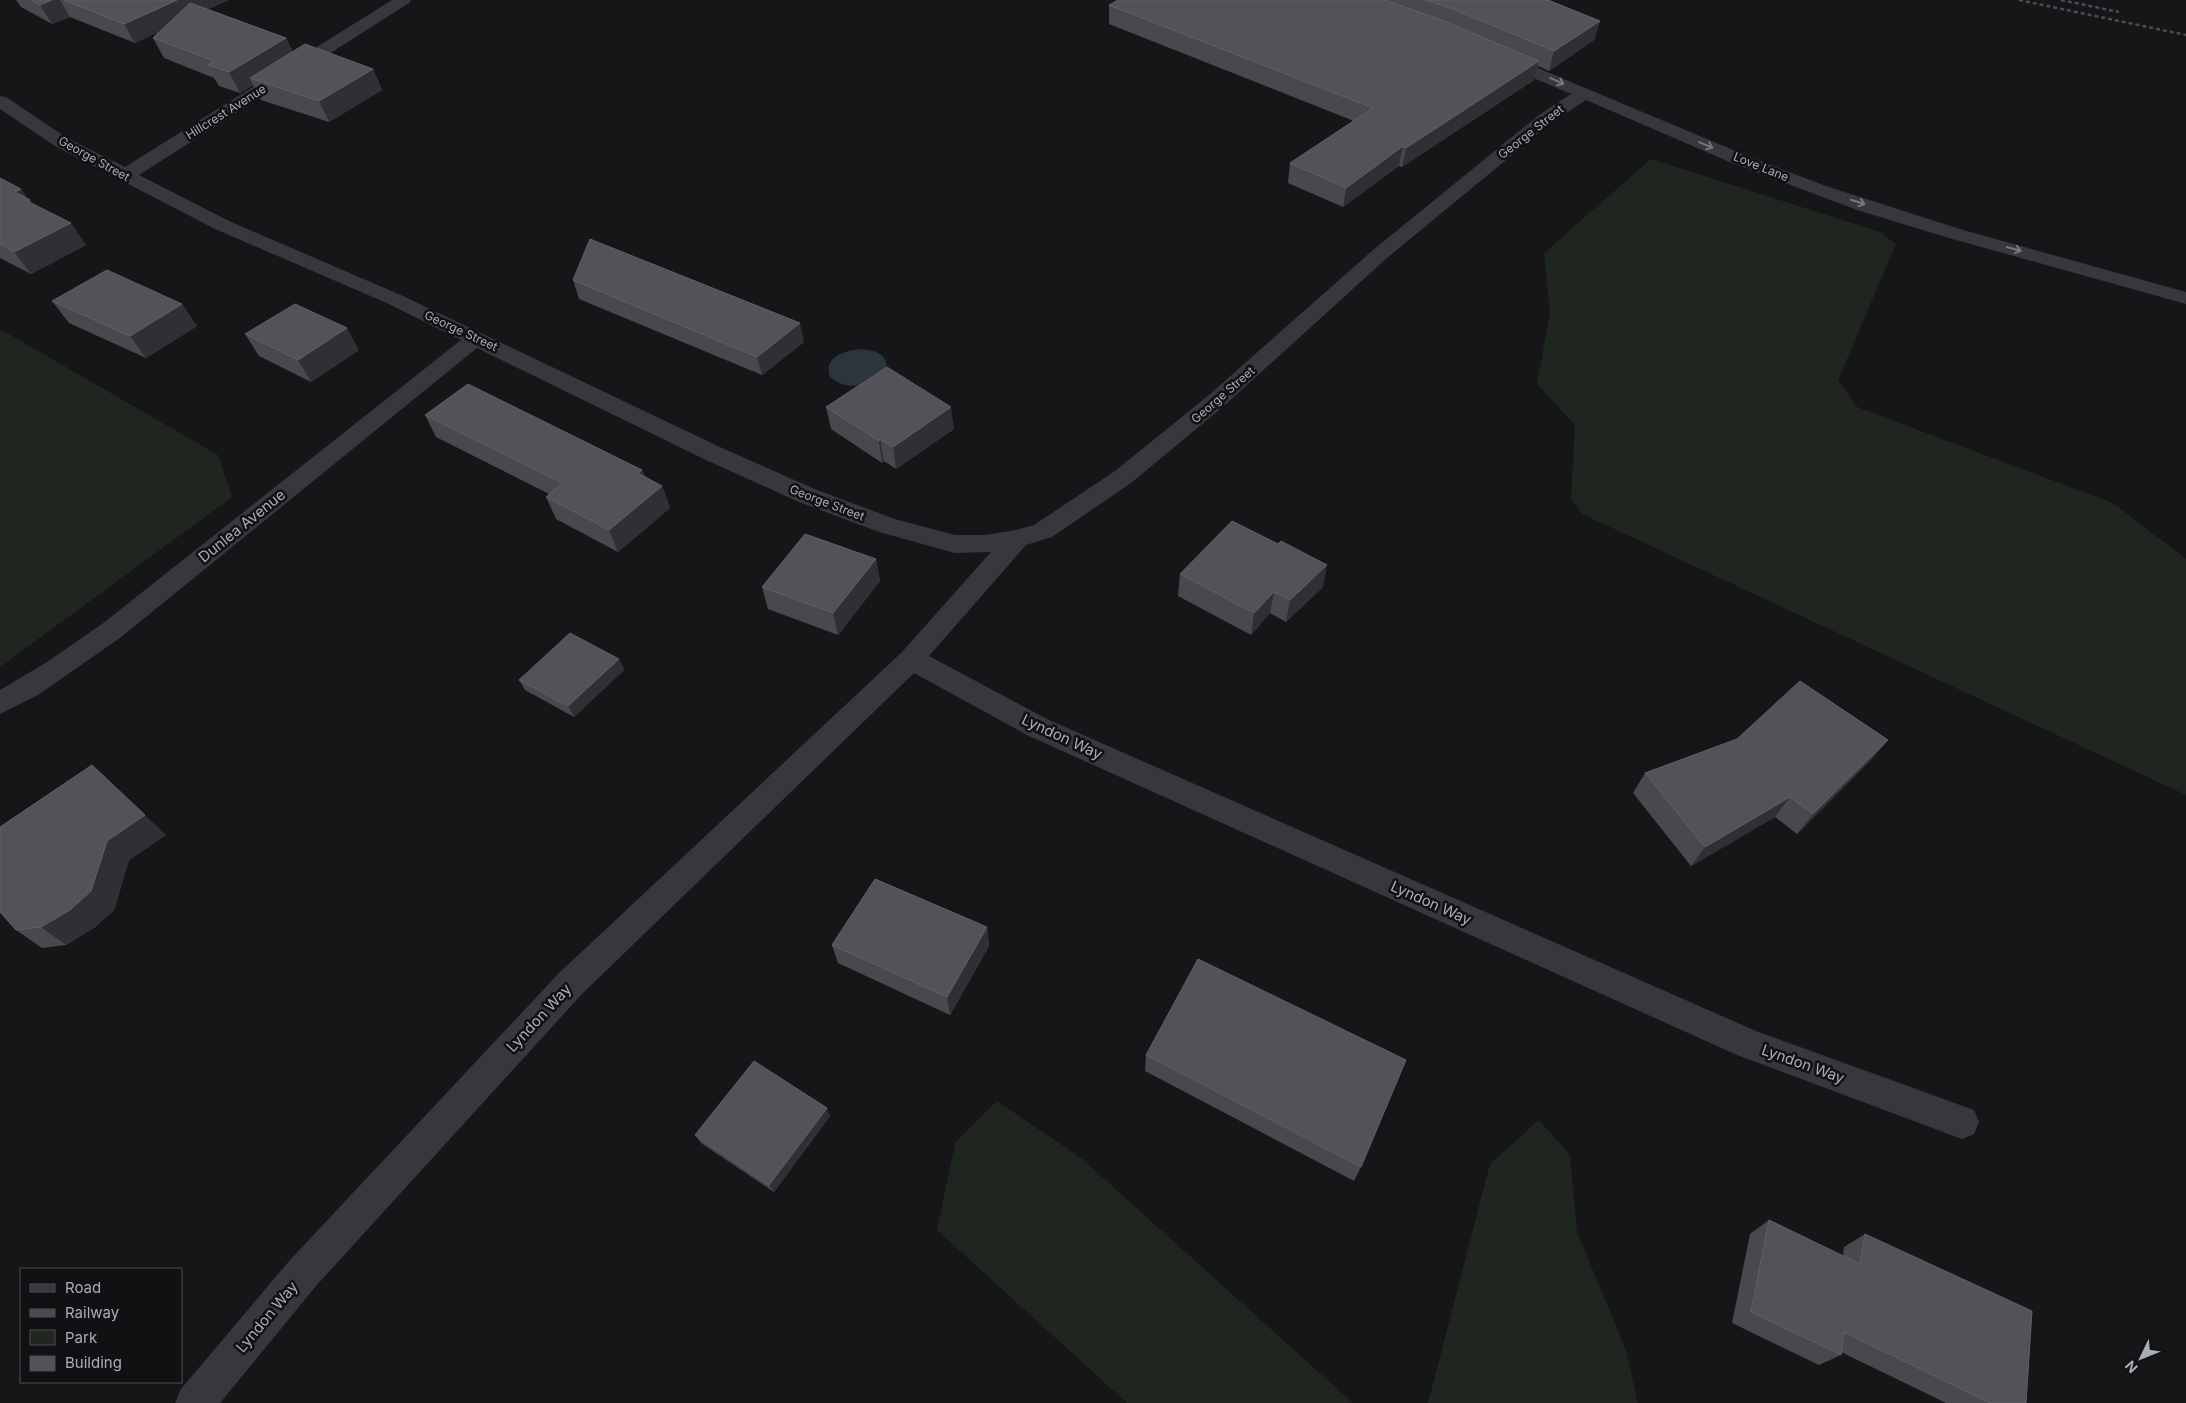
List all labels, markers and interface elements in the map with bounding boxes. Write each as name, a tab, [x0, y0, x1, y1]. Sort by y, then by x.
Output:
one-way arrow	[1549, 77, 1564, 86]
street label: Hillcrest Avenue	[183, 81, 269, 142]
street label: George Street	[1495, 101, 1567, 162]
street label: George Street	[56, 133, 133, 184]
one-way arrow	[1698, 141, 1713, 151]
street label: Love Lane	[1731, 149, 1791, 184]
one-way arrow	[1850, 198, 1866, 208]
one-way arrow	[2005, 244, 2021, 254]
street label: George Street	[422, 307, 500, 354]
street label: George Street	[1188, 363, 1257, 426]
street label: George Street	[788, 481, 867, 524]
street label: Dunlea Avenue	[194, 485, 289, 566]
street label: Lyndon Way	[1019, 710, 1106, 764]
street label: Lyndon Way	[1388, 876, 1475, 929]
street label: Lyndon Way	[502, 979, 576, 1056]
street label: Lyndon Way	[1759, 1040, 1848, 1087]
legend	[20, 1268, 182, 1383]
street label: Lyndon Way	[231, 1277, 302, 1356]
text: Road	[65, 1278, 101, 1297]
text: Railway	[65, 1303, 120, 1322]
text: Park	[65, 1328, 98, 1347]
north arrow	[2116, 1333, 2166, 1383]
text: Building	[65, 1353, 122, 1372]
text: N	[2121, 1358, 2141, 1377]

